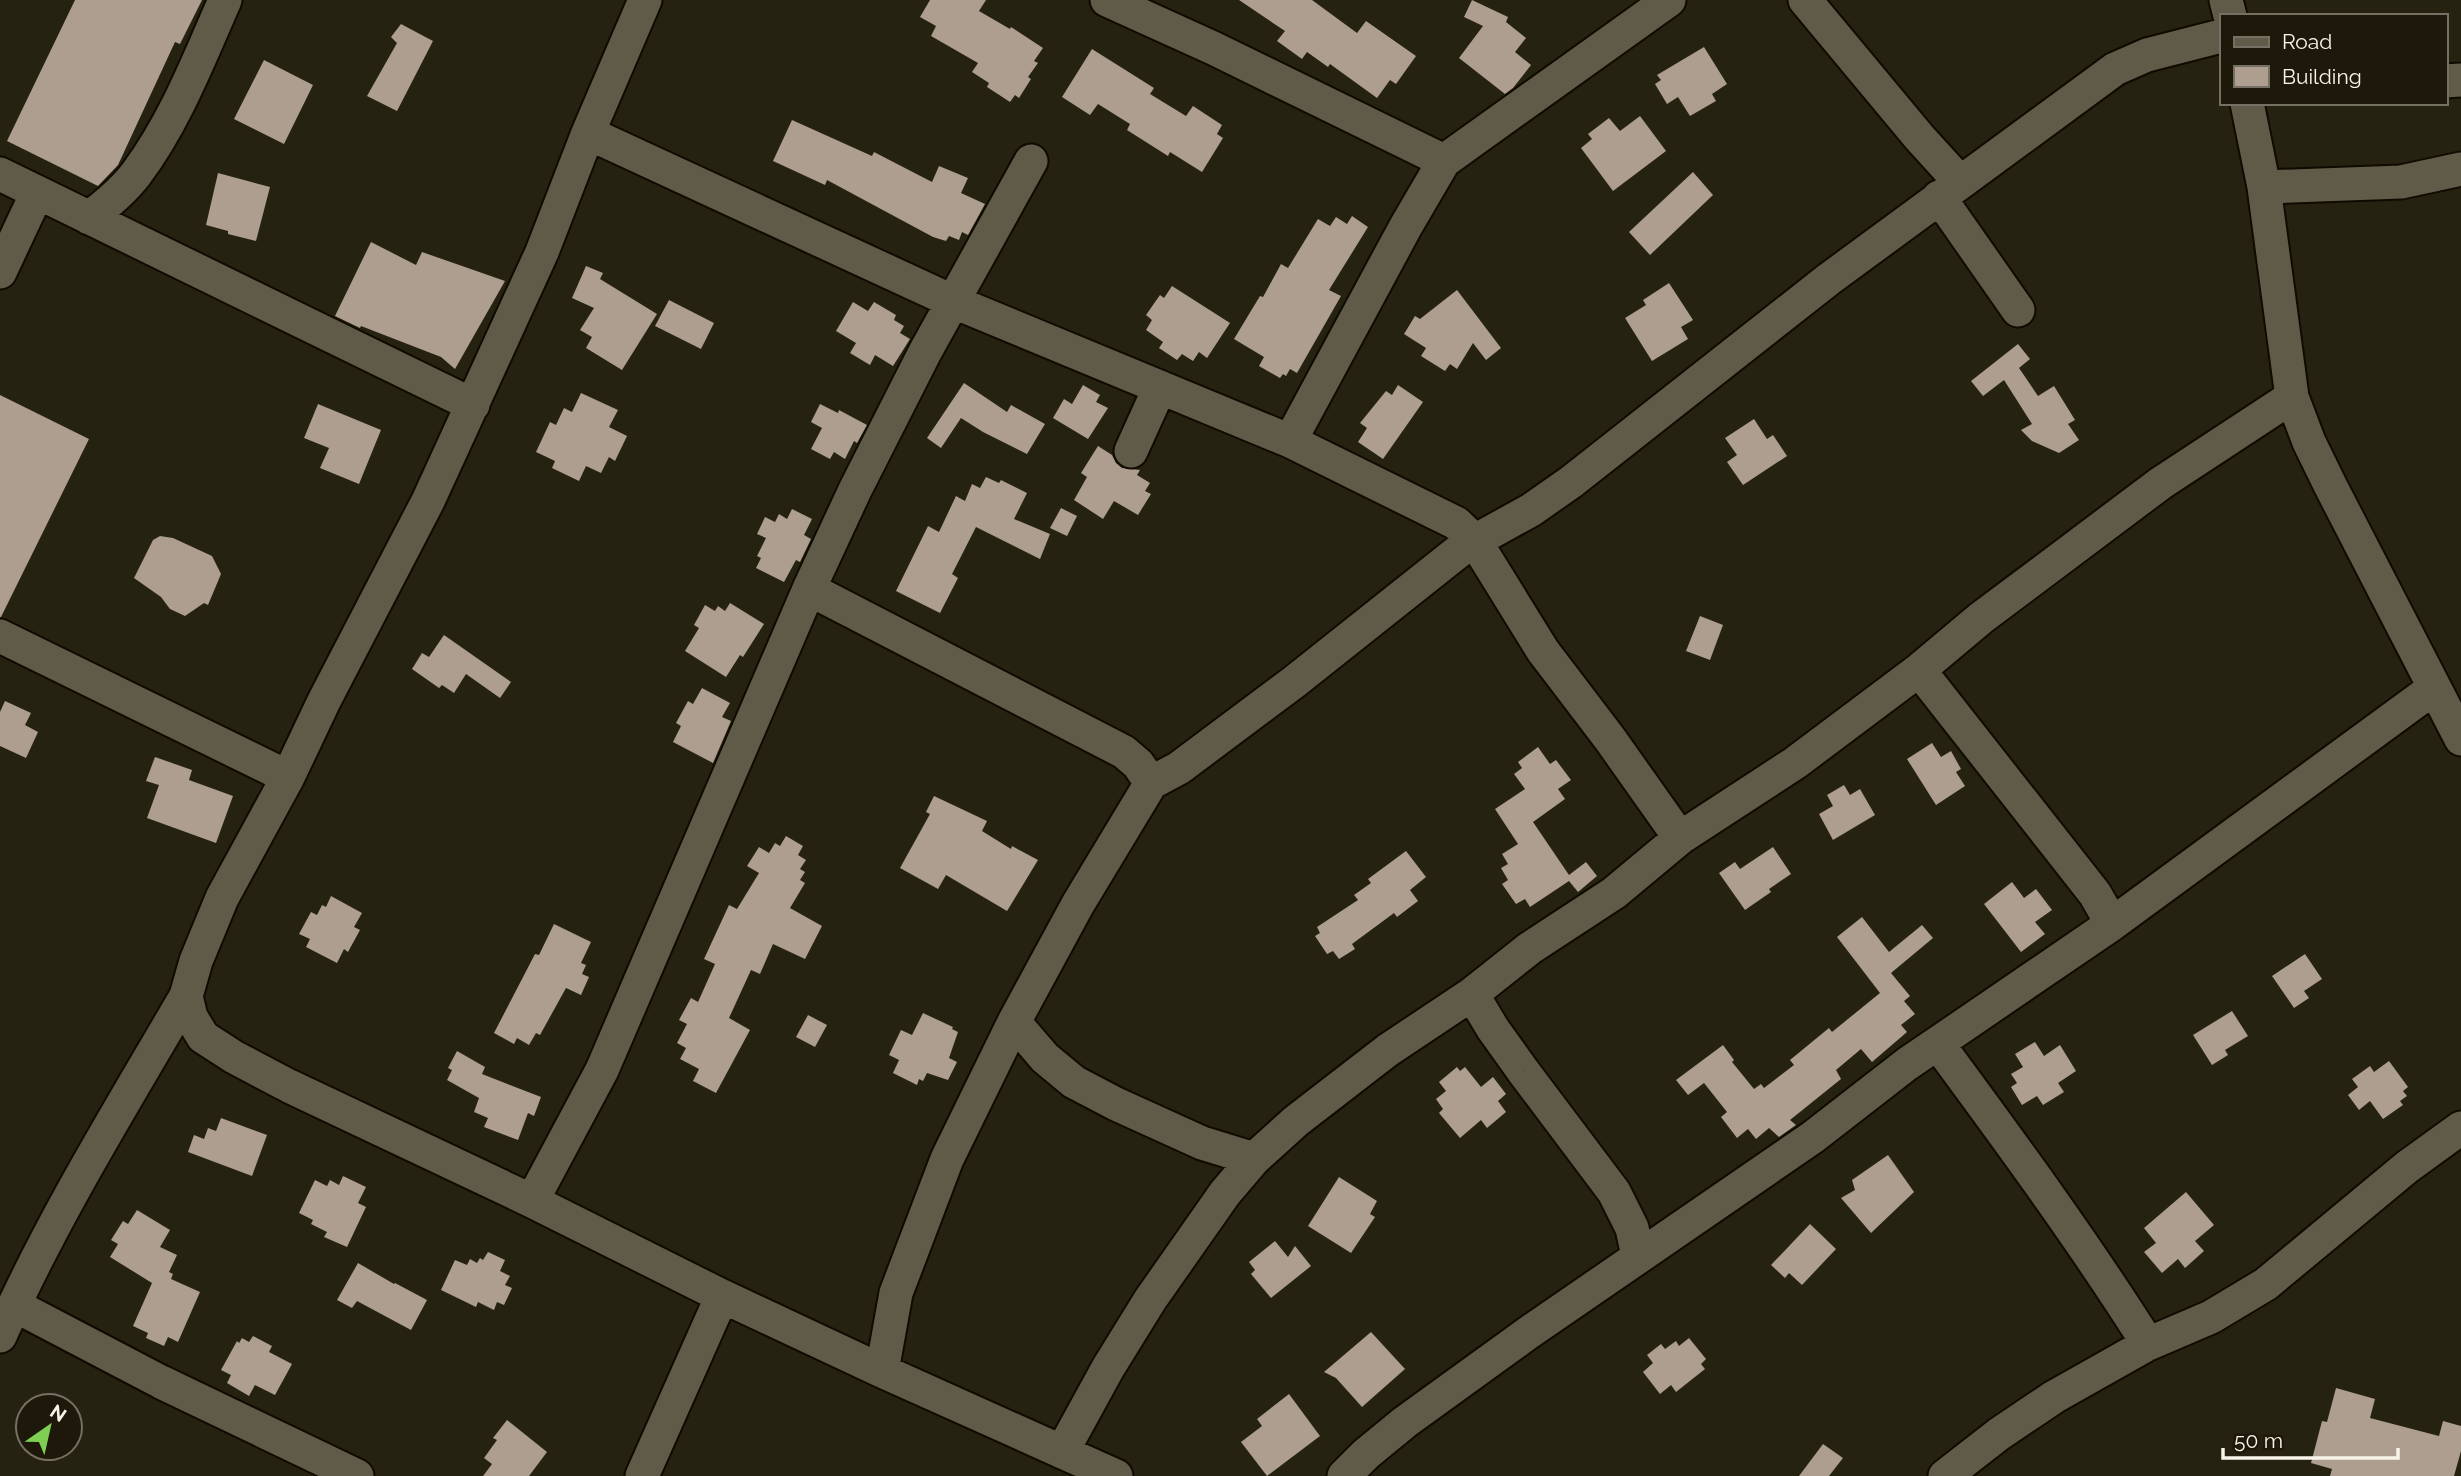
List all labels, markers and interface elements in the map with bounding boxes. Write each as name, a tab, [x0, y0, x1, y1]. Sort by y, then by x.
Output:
legend	[2220, 14, 2447, 105]
text: Road	[2282, 29, 2332, 54]
text: Building	[2282, 64, 2362, 89]
north arrow	[14, 1392, 84, 1462]
text: N	[46, 1400, 71, 1426]
scale bar	[2223, 1416, 2398, 1460]
text: 50 m	[2234, 1428, 2283, 1453]

